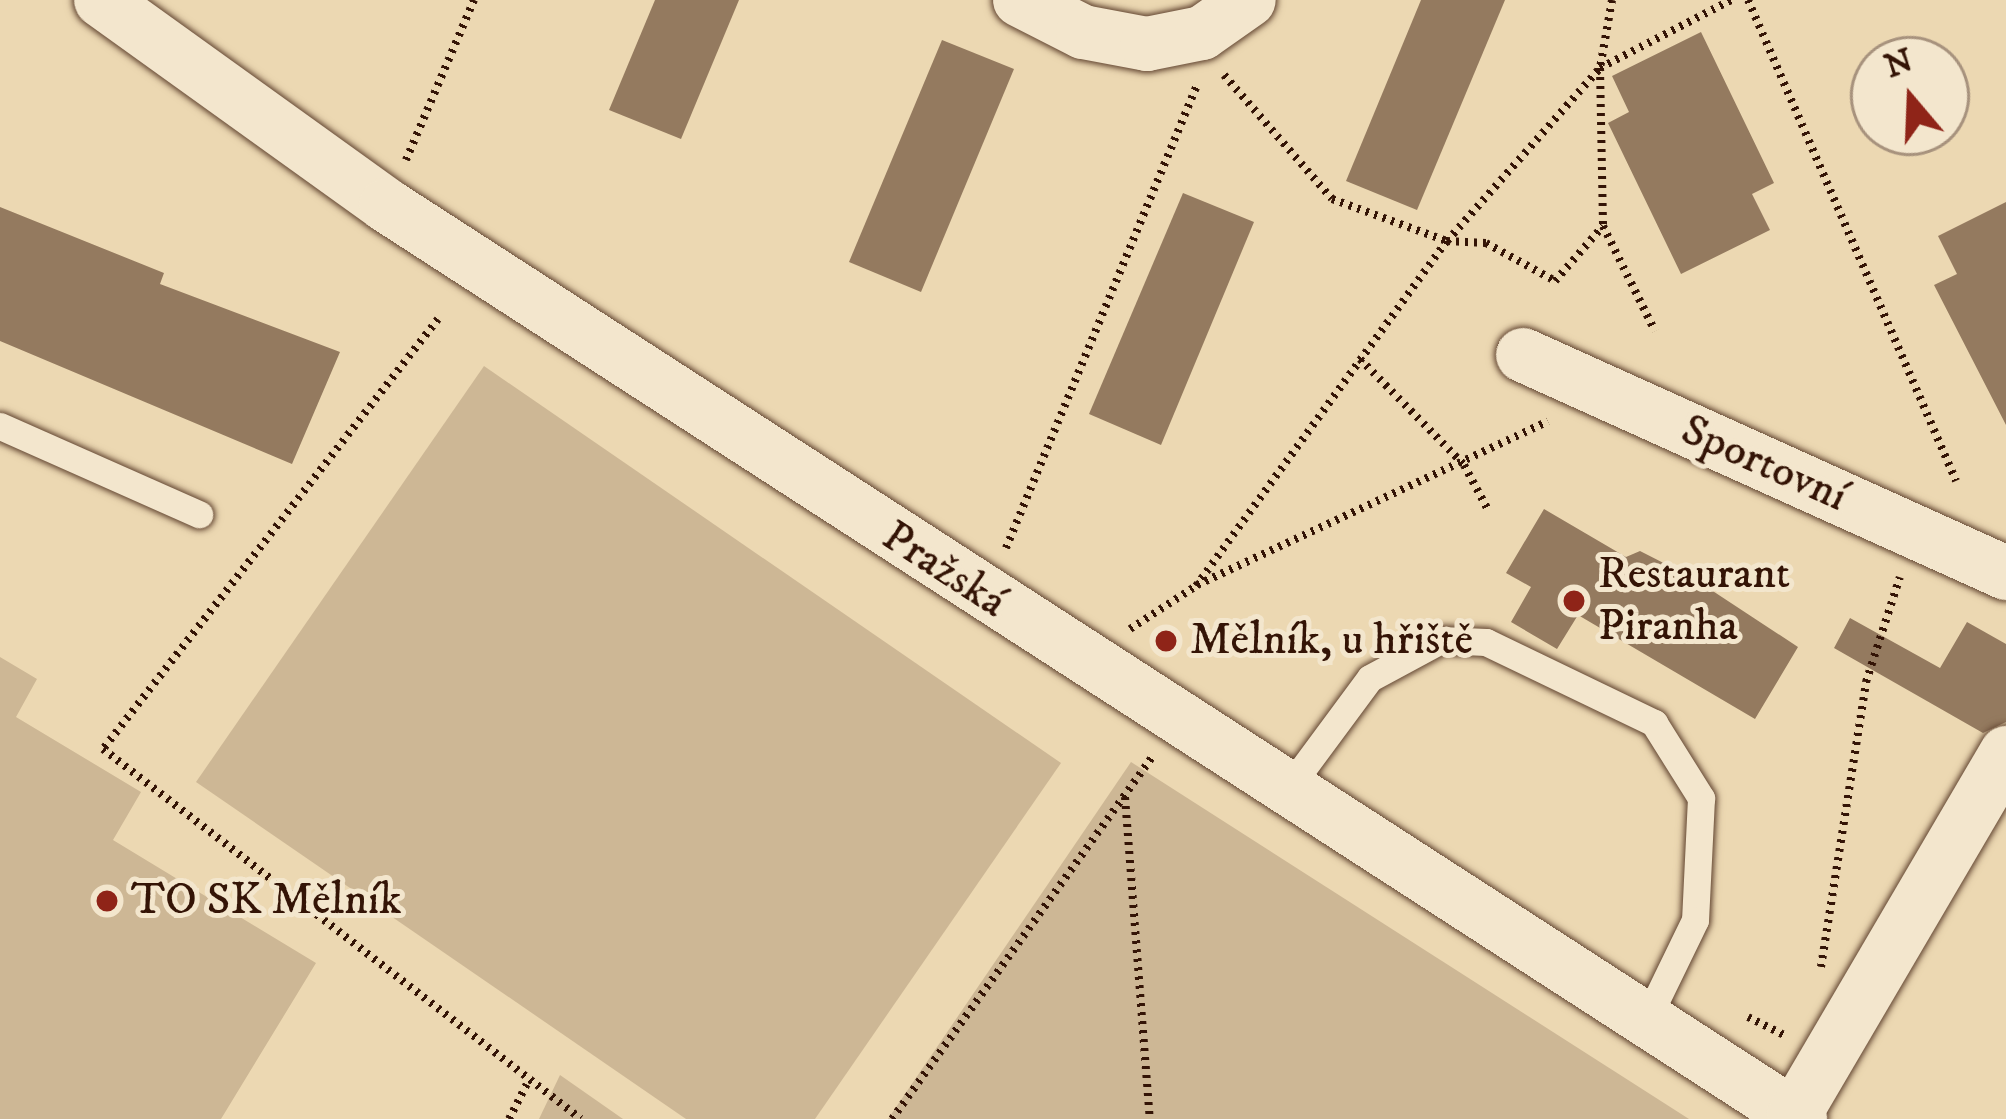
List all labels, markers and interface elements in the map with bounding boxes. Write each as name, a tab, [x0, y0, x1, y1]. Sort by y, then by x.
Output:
north arrow	[1850, 36, 1970, 156]
text: N	[1880, 41, 1919, 88]
street label: Sportovní	[1673, 404, 1855, 524]
street label: Pražská	[871, 510, 1017, 630]
place label: Restaurant Piranha	[1598, 548, 1790, 654]
marker: Restaurant Piranha	[1561, 588, 1587, 614]
place label: Mělník, u hřiště	[1190, 614, 1473, 668]
marker: Mělník, u hřiště	[1153, 628, 1179, 654]
place label: TO SK Mělník	[131, 874, 402, 928]
marker: TO SK Mělník	[94, 888, 120, 914]

